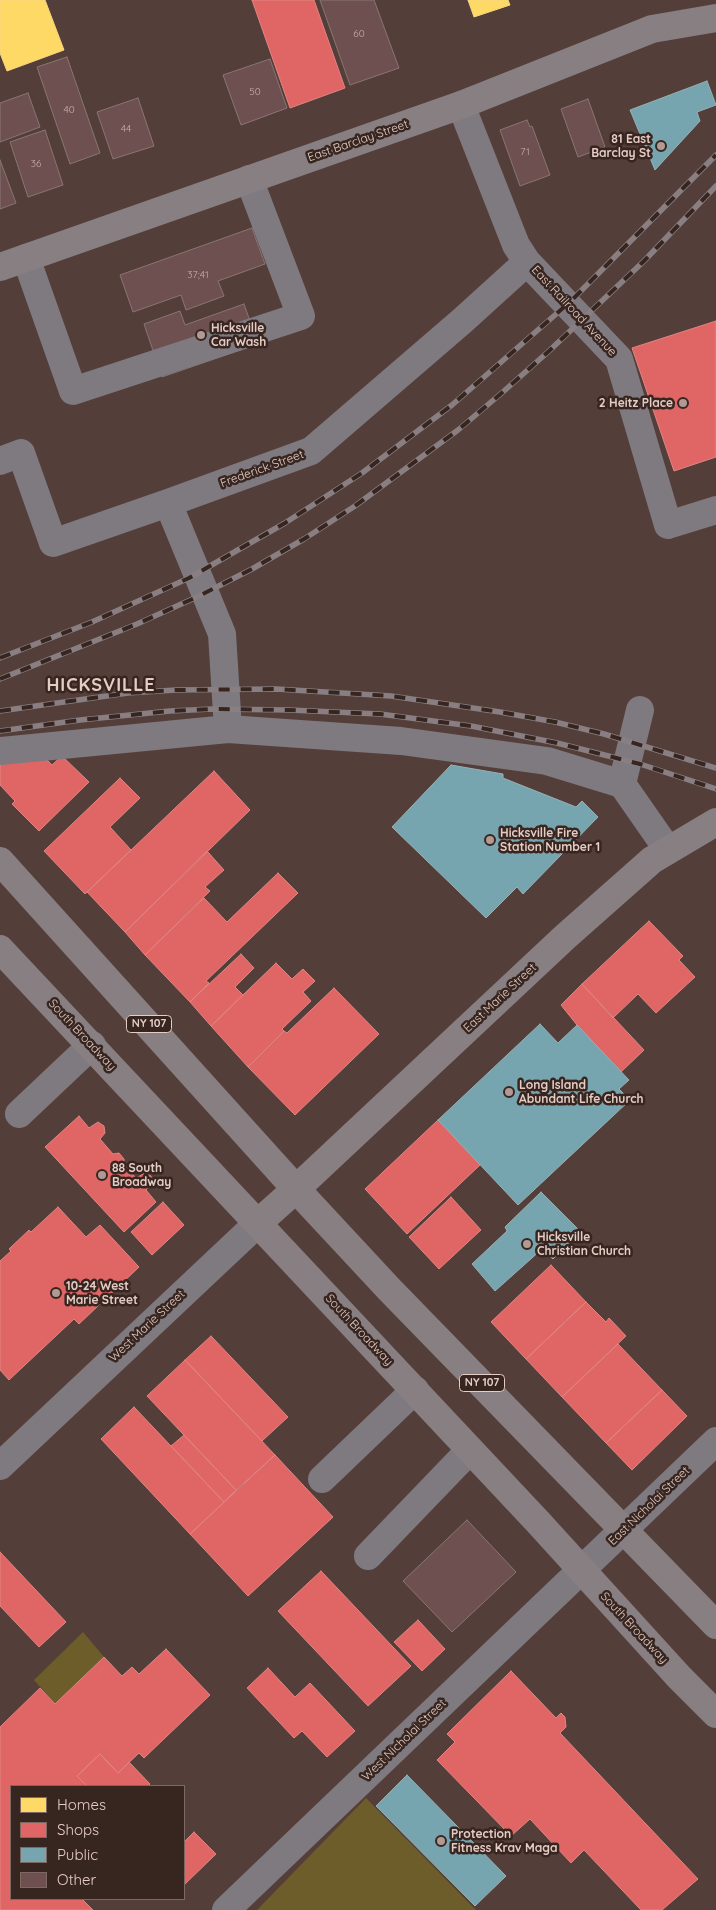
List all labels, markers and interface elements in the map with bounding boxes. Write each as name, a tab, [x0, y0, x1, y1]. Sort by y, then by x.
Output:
house number: 60	[353, 28, 365, 40]
house number: 50	[249, 86, 261, 98]
house number: 40	[63, 104, 75, 116]
street label: East Barclay Street	[306, 117, 410, 165]
house number: 44	[121, 123, 131, 135]
place label: 81 East Barclay St	[591, 132, 651, 160]
marker: 81 East Barclay St	[655, 140, 667, 152]
house number: 71	[520, 146, 530, 158]
house number: 36	[31, 158, 41, 170]
street label: East Railroad Avenue	[528, 263, 620, 359]
house number: 37;41	[187, 269, 209, 281]
place label: Hicksville Car Wash	[211, 321, 266, 349]
marker: Hicksville Car Wash	[195, 329, 207, 341]
place label: 2 Heitz Place	[599, 396, 673, 410]
marker: 2 Heitz Place	[677, 397, 689, 409]
street label: Frederick Street	[218, 447, 306, 491]
district label: HICKSVILLE	[45, 675, 157, 697]
place label: Hicksville Fire Station Number 1	[500, 826, 600, 854]
marker: Hicksville Fire Station Number 1	[484, 834, 496, 846]
street label: East Marie Street	[461, 961, 539, 1035]
street label: South Broadway	[45, 996, 119, 1074]
road number: NY 107	[126, 1016, 172, 1032]
place label: Long Island Abundant Life Church	[519, 1078, 644, 1106]
marker: Long Island Abundant Life Church	[503, 1086, 515, 1098]
place label: 88 South Broadway	[112, 1161, 171, 1189]
marker: 88 South Broadway	[96, 1169, 108, 1181]
place label: Hicksville Christian Church	[537, 1230, 631, 1258]
marker: Hicksville Christian Church	[521, 1238, 533, 1250]
place label: 10-24 West Marie Street	[66, 1279, 138, 1307]
marker: 10-24 West Marie Street	[50, 1287, 62, 1299]
street label: West Marie Street	[106, 1287, 188, 1365]
street label: South Broadway	[322, 1291, 396, 1369]
road number: NY 107	[460, 1375, 504, 1392]
street label: East Nicholai Street	[605, 1464, 693, 1548]
street label: South Broadway	[597, 1589, 671, 1667]
street label: West Nicholai Street	[359, 1696, 449, 1784]
legend	[10, 1785, 185, 1900]
text: Homes	[57, 1795, 106, 1814]
text: Shops	[57, 1820, 99, 1839]
place label: Protection Fitness Krav Maga	[451, 1827, 557, 1855]
marker: Protection Fitness Krav Maga	[435, 1835, 447, 1847]
text: Public	[57, 1845, 98, 1864]
text: Other	[57, 1870, 96, 1889]

